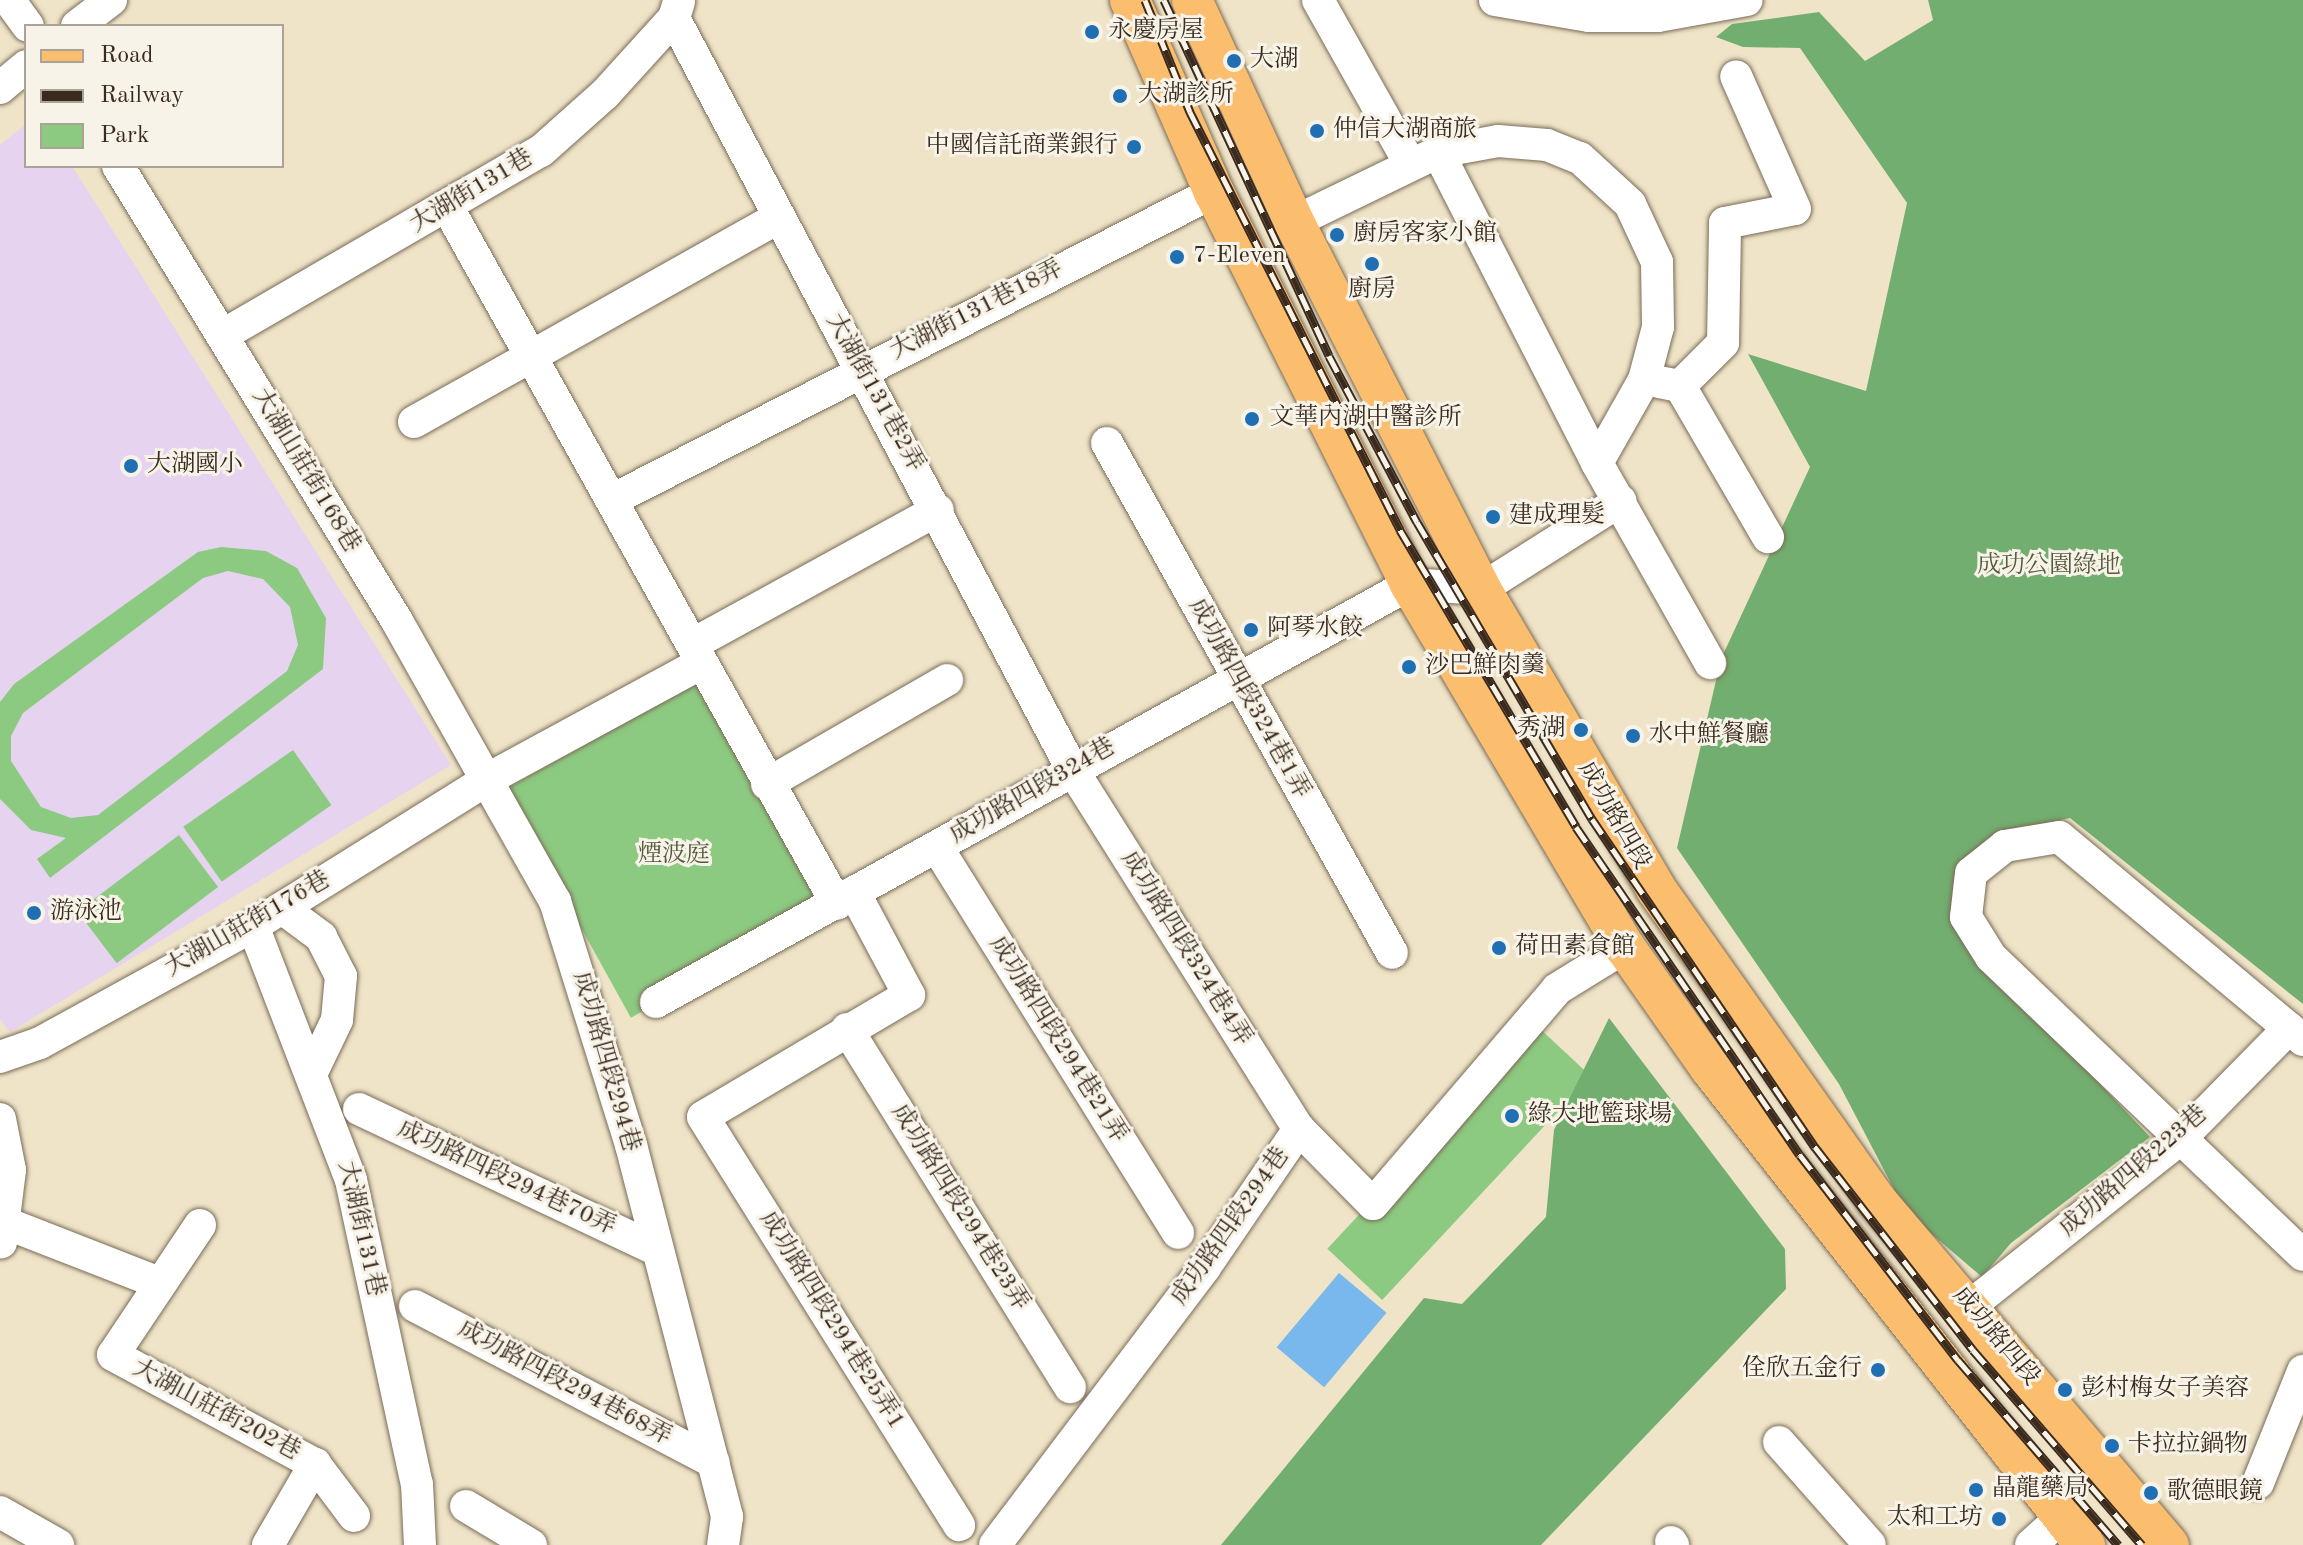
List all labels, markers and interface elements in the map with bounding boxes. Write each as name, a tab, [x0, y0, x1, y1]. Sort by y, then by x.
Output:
place label: 永慶房屋	[1108, 18, 1204, 46]
marker: 永慶房屋	[1083, 23, 1101, 41]
legend	[24, 24, 284, 168]
text: Road	[100, 44, 153, 68]
place label: 大湖	[1250, 47, 1298, 75]
marker: 大湖	[1225, 52, 1243, 70]
place label: 大湖診所	[1138, 82, 1234, 110]
text: Railway	[100, 84, 184, 108]
marker: 大湖診所	[1109, 85, 1131, 107]
place label: 仲信大湖商旅	[1333, 117, 1477, 145]
marker: 仲信大湖商旅	[1308, 122, 1326, 140]
text: Park	[100, 124, 149, 148]
place label: 中國信託商業銀行	[926, 133, 1118, 161]
marker: 中國信託商業銀行	[1125, 138, 1143, 156]
street label: 大湖街131巷	[406, 144, 538, 240]
place label: 廚房客家小館	[1353, 221, 1497, 249]
marker: 廚房客家小館	[1328, 226, 1346, 244]
place label: 7-Eleven	[1193, 243, 1285, 271]
marker: 7-Eleven	[1168, 248, 1186, 266]
street label: 大湖街131巷18弄	[886, 255, 1068, 367]
marker: 廚房	[1363, 255, 1381, 273]
place label: 廚房	[1348, 277, 1396, 305]
street label: 大湖街131巷2弄	[819, 309, 929, 477]
street label: 大湖山莊街168巷	[245, 384, 365, 558]
place label: 文華內湖中醫診所	[1270, 405, 1462, 433]
marker: 文華內湖中醫診所	[1241, 408, 1263, 430]
place label: 大湖國小	[147, 452, 243, 480]
marker: 大湖國小	[122, 457, 140, 475]
place label: 建成理髮	[1509, 503, 1605, 531]
marker: 建成理髮	[1484, 508, 1502, 526]
park label: 成功公園綠地	[1977, 553, 2121, 581]
street label: 成功路四段324巷1弄	[1181, 594, 1315, 804]
place label: 阿琴水餃	[1267, 616, 1363, 644]
marker: 阿琴水餃	[1242, 621, 1260, 639]
place label: 沙巴鮮肉羹	[1425, 653, 1545, 681]
marker: 沙巴鮮肉羹	[1400, 658, 1418, 676]
place label: 秀湖	[1517, 716, 1565, 744]
marker: 秀湖	[1572, 721, 1590, 739]
place label: 水中鮮餐廳	[1649, 722, 1769, 750]
marker: 水中鮮餐廳	[1624, 727, 1642, 745]
street label: 成功路四段324巷	[945, 733, 1121, 851]
street label: 成功路四段	[1571, 757, 1655, 875]
park label: 煙波庭	[638, 842, 710, 870]
street label: 成功路四段324巷4弄	[1114, 847, 1256, 1051]
street label: 大湖山莊街176巷	[160, 866, 336, 984]
place label: 游泳池	[50, 899, 122, 927]
marker: 游泳池	[25, 904, 43, 922]
street label: 成功路四段294巷21弄	[982, 932, 1132, 1148]
place label: 荷田素食館	[1515, 934, 1635, 962]
marker: 荷田素食館	[1490, 939, 1508, 957]
street label: 成功路四段294巷	[566, 969, 644, 1155]
street label: 成功路四段294巷23弄	[884, 1100, 1034, 1316]
street label: 成功路四段223巷	[2054, 1100, 2214, 1244]
place label: 綠大地籃球場	[1528, 1102, 1672, 1130]
marker: 綠大地籃球場	[1503, 1107, 1521, 1125]
street label: 成功路四段294巷70弄	[392, 1116, 620, 1242]
street label: 成功路四段294巷	[1166, 1143, 1296, 1311]
street label: 大湖街131巷	[330, 1159, 390, 1299]
street label: 成功路四段294巷25弄1	[752, 1207, 910, 1435]
street label: 成功路四段	[1945, 1282, 2045, 1392]
street label: 成功路四段294巷68弄	[452, 1316, 676, 1452]
street label: 大湖山莊街202巷	[127, 1355, 305, 1467]
place label: 佺欣五金行	[1742, 1356, 1862, 1384]
marker: 佺欣五金行	[1869, 1361, 1887, 1379]
place label: 彭村梅女子美容	[2081, 1376, 2249, 1404]
marker: 彭村梅女子美容	[2056, 1381, 2074, 1399]
place label: 卡拉拉鍋物	[2128, 1432, 2248, 1460]
marker: 卡拉拉鍋物	[2103, 1437, 2121, 1455]
place label: 晶龍藥局	[1992, 1476, 2088, 1504]
place label: 歌德眼鏡	[2167, 1479, 2263, 1507]
marker: 晶龍藥局	[1967, 1481, 1985, 1499]
marker: 歌德眼鏡	[2142, 1484, 2160, 1502]
place label: 太和工坊	[1887, 1505, 1983, 1533]
marker: 太和工坊	[1990, 1510, 2008, 1528]

